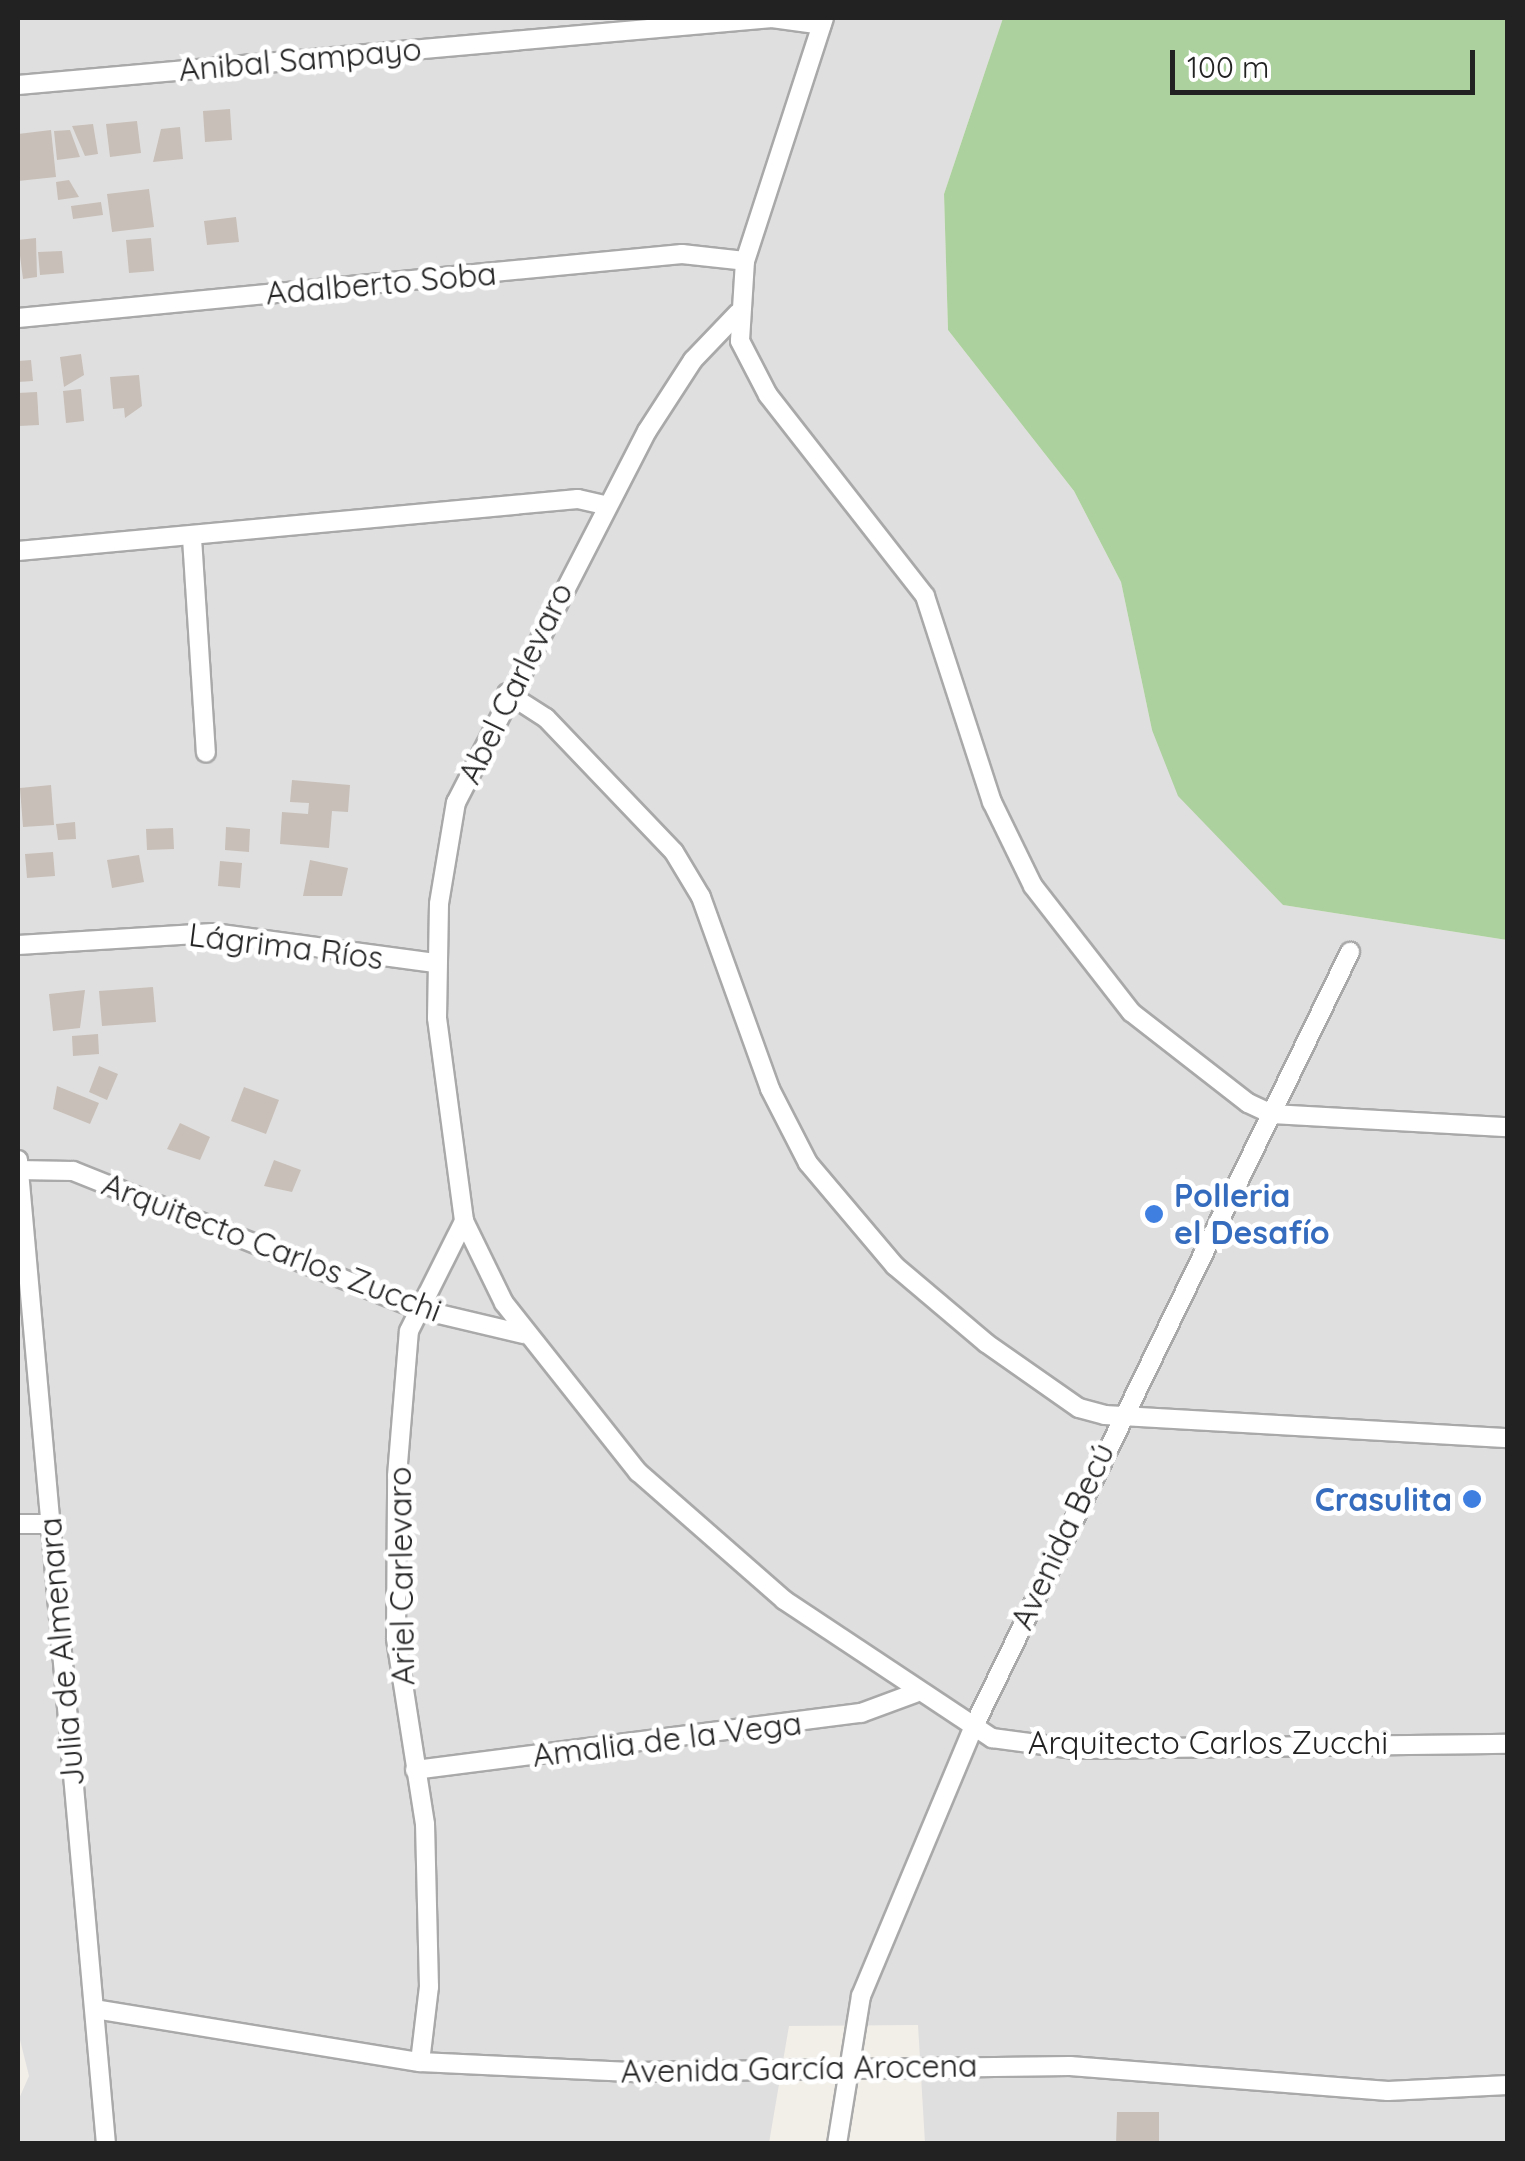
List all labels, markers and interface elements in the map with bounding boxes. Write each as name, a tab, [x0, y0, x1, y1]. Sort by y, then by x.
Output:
street label: Anibal Sampayo	[177, 29, 423, 89]
scale bar	[1175, 30, 1480, 92]
text: 100 m	[1187, 48, 1269, 86]
street label: Adalberto Soba	[264, 254, 498, 312]
street label: Abel Carlevaro	[450, 576, 580, 790]
street label: Lágrima Ríos	[187, 915, 385, 977]
street label: Arquitecto Carlos Zucchi	[97, 1164, 447, 1330]
place label: Polleria el Desafío	[1174, 1177, 1330, 1252]
marker: Polleria el Desafío	[1143, 1203, 1165, 1225]
street label: Avenida Becú	[1002, 1437, 1122, 1635]
street label: Ariel Carlevaro	[380, 1466, 422, 1686]
place label: Crasulita	[1315, 1480, 1452, 1518]
marker: Crasulita	[1461, 1488, 1483, 1510]
street label: Julia de Almenara	[30, 1516, 92, 1788]
street label: Amalia de la Vega	[530, 1703, 804, 1775]
street label: Arquitecto Carlos Zucchi	[1028, 1723, 1388, 1761]
street label: Avenida García Arocena	[620, 2046, 978, 2090]

